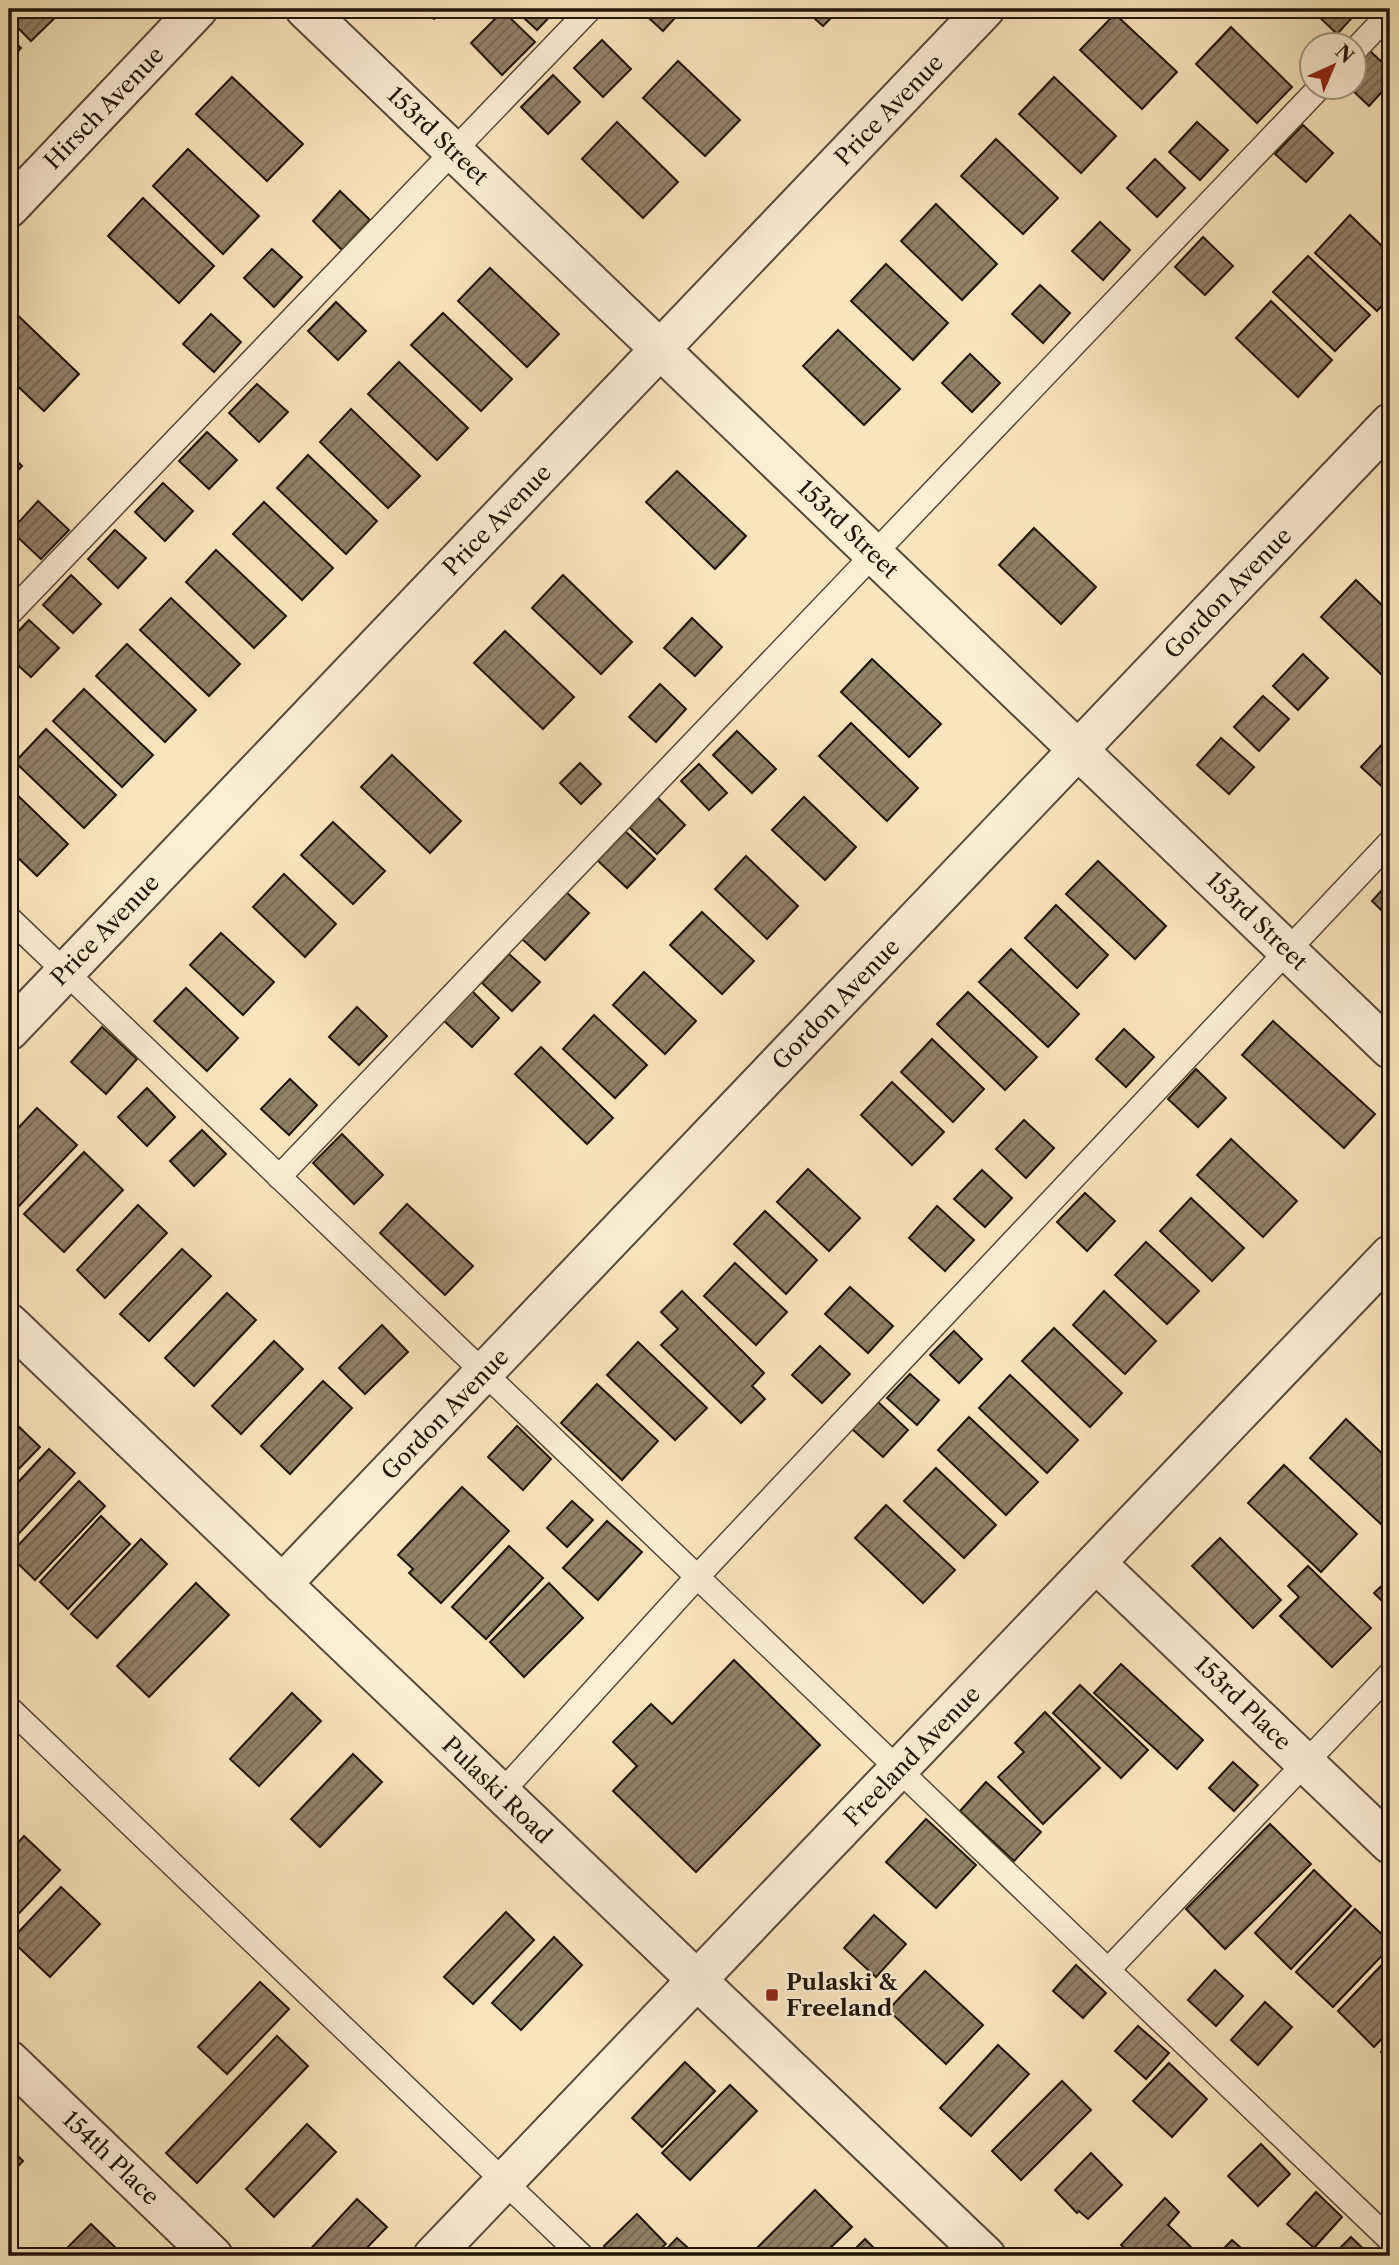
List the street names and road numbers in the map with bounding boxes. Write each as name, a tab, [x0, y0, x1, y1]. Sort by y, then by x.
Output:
street label: Hirsch Avenue	[38, 41, 170, 175]
street label: Price Avenue	[829, 49, 949, 171]
street label: 153rd Street	[382, 81, 494, 191]
street label: Price Avenue	[437, 459, 557, 581]
street label: 153rd Street	[792, 474, 904, 584]
street label: Gordon Avenue	[1158, 522, 1298, 664]
street label: 153rd Street	[1201, 866, 1313, 976]
street label: Price Avenue	[45, 869, 165, 991]
street label: Gordon Avenue	[766, 933, 906, 1075]
street label: Gordon Avenue	[375, 1343, 515, 1485]
street label: 153rd Place	[1189, 1650, 1297, 1756]
street label: Freeland Avenue	[838, 1680, 986, 1832]
street label: Pulaski Road	[436, 1731, 558, 1849]
street label: 154th Place	[57, 2105, 165, 2211]

